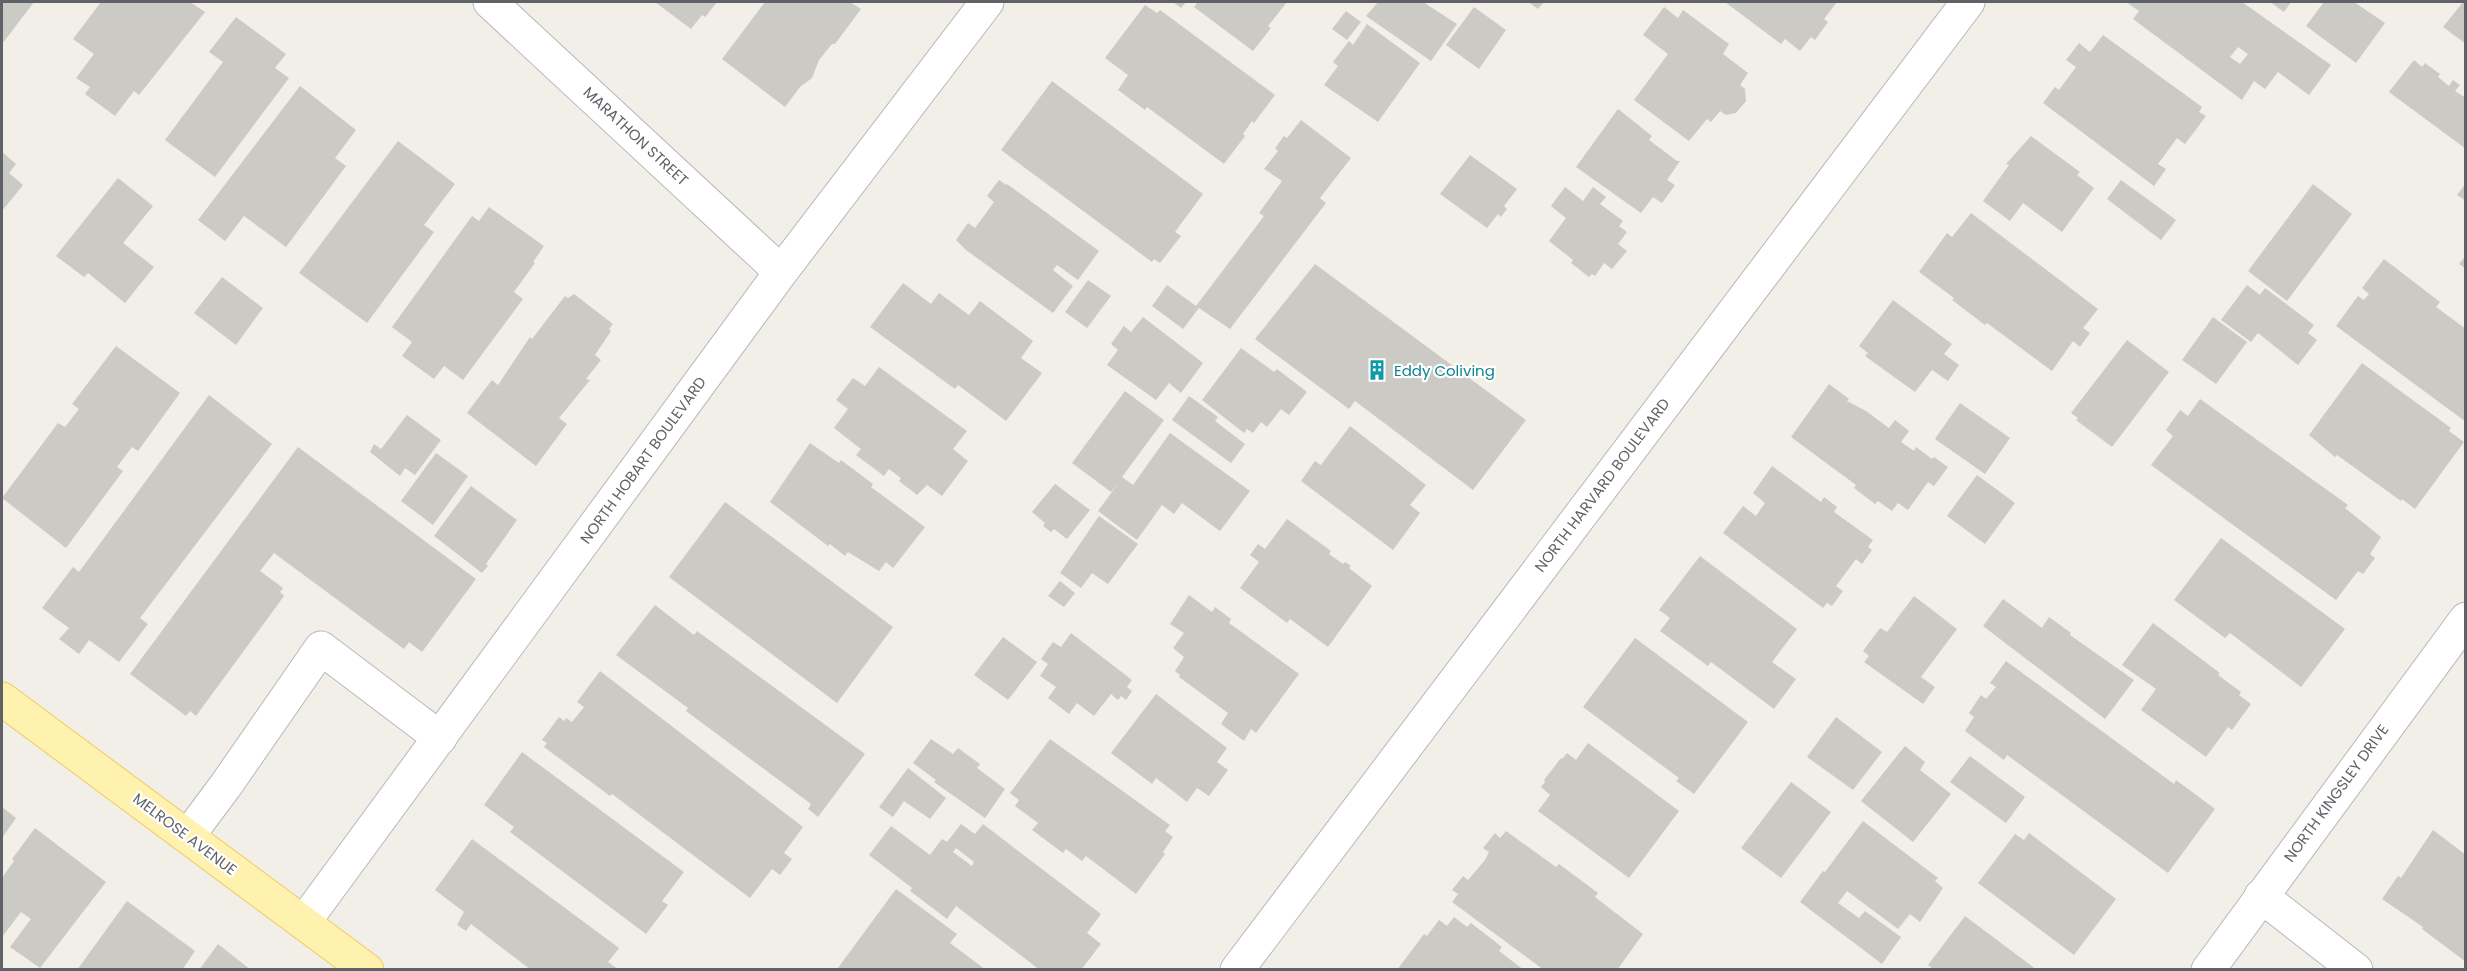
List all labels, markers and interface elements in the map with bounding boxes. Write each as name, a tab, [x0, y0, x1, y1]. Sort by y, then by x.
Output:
street label: MARATHON STREET	[579, 82, 693, 190]
building icon: Eddy Coliving	[1365, 358, 1389, 382]
place label: Eddy Coliving	[1394, 360, 1495, 381]
street label: NORTH HOBART BOULEVARD	[575, 372, 711, 548]
street label: NORTH HARVARD BOULEVARD	[1530, 394, 1674, 576]
street label: NORTH KINGSLEY DRIVE	[2279, 720, 2393, 866]
street label: MELROSE AVENUE	[129, 788, 241, 880]

